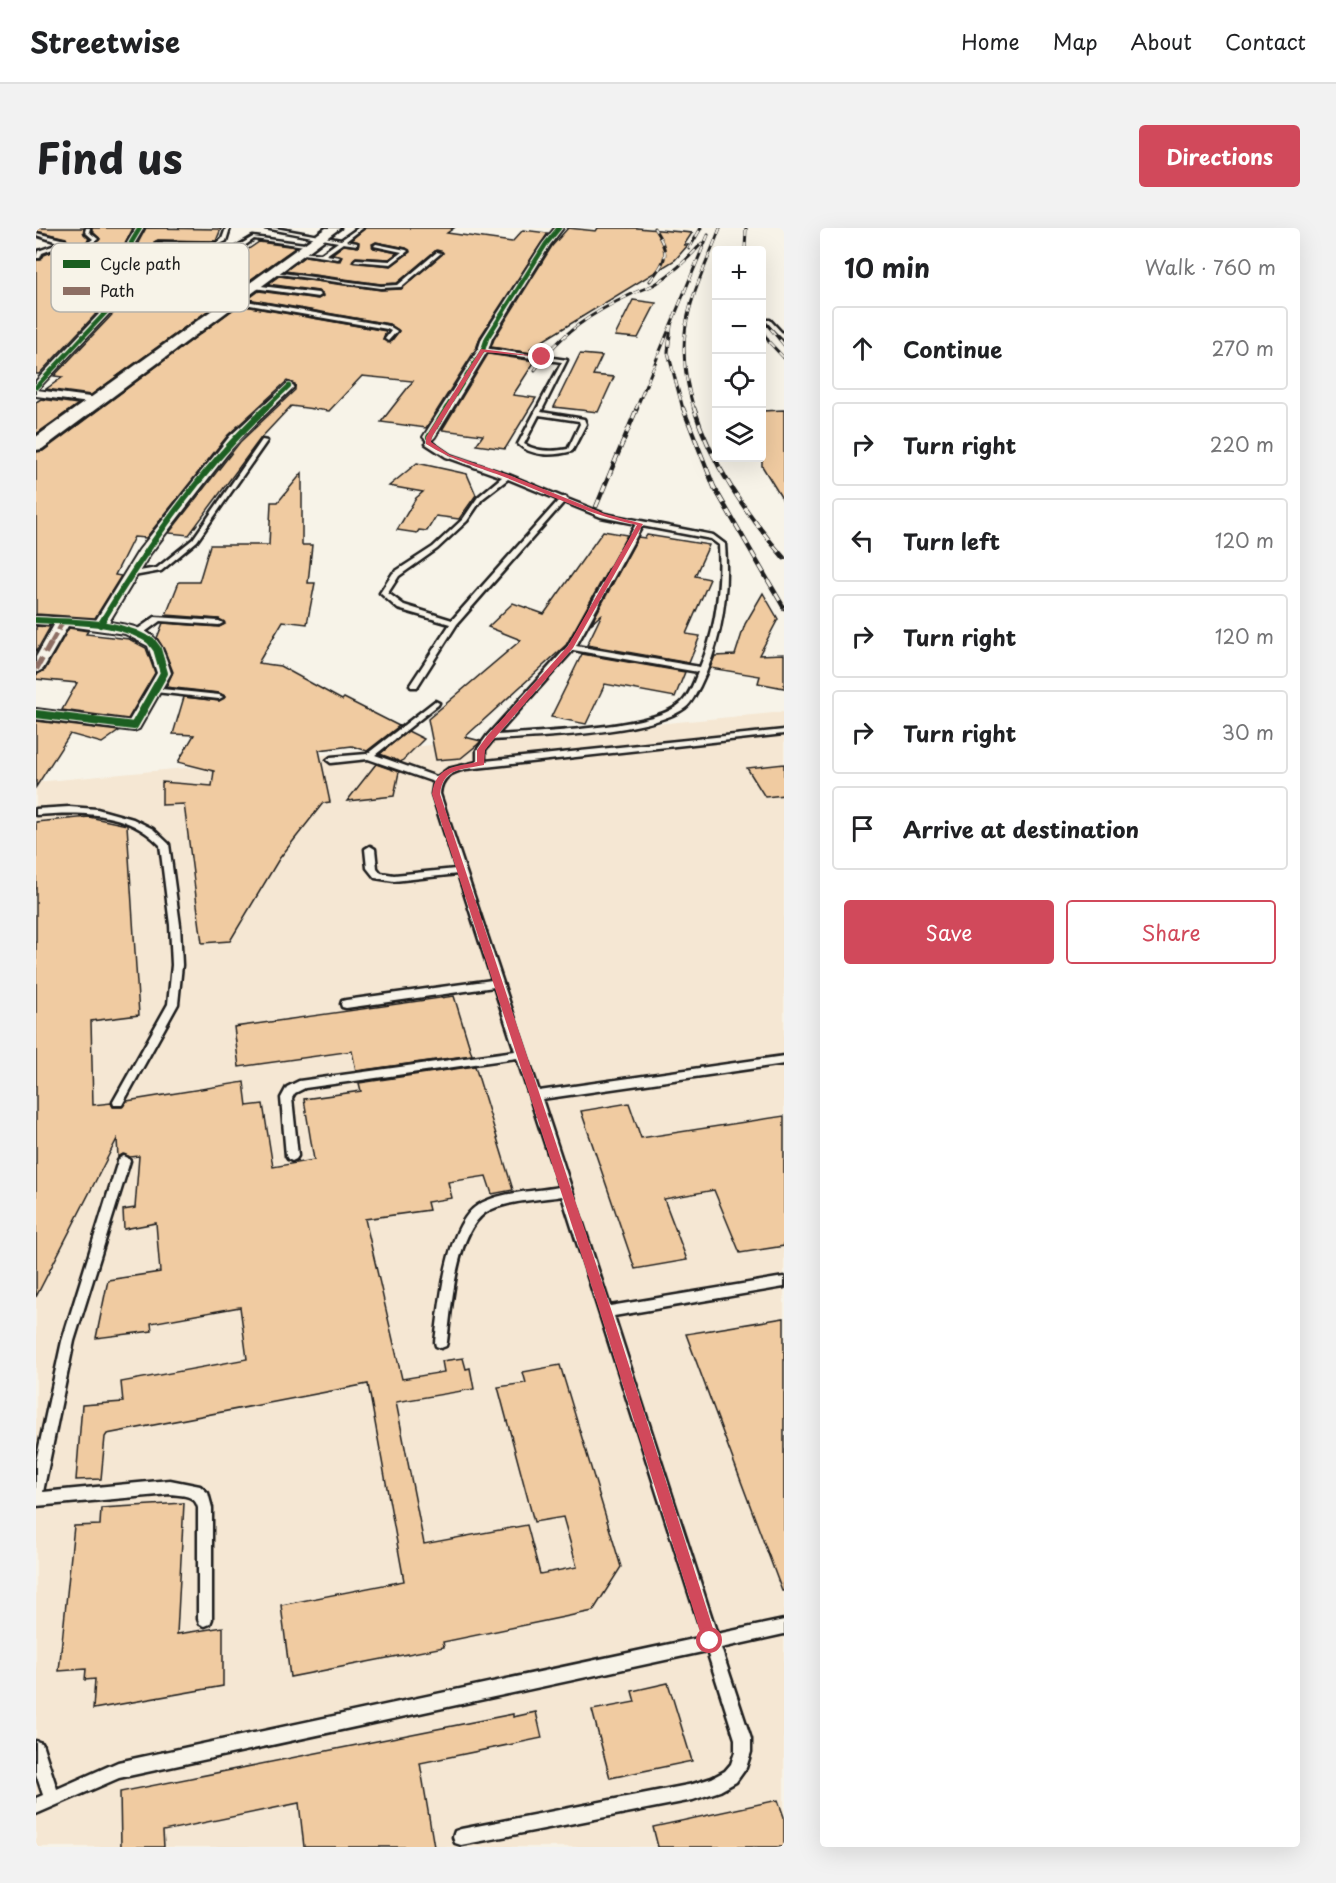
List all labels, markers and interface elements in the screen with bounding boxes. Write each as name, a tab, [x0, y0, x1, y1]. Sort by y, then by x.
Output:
text: Streetwise	[30, 20, 180, 63]
text: Home	[961, 25, 1020, 57]
text: Map	[1053, 25, 1098, 57]
text: About	[1131, 25, 1192, 57]
text: Contact	[1225, 25, 1306, 57]
text: Find us	[36, 125, 183, 188]
button: Directions	[1139, 125, 1300, 187]
legend	[51, 243, 249, 312]
map controls	[712, 246, 766, 462]
button: +	[712, 246, 766, 300]
text: 10 min	[844, 248, 930, 287]
text: Cycle path	[100, 251, 181, 275]
text: Walk · 760 m	[1145, 252, 1276, 282]
text: Path	[100, 278, 135, 302]
button: −	[712, 300, 766, 354]
icon: ahead	[846, 332, 879, 365]
text: Continue	[903, 332, 1002, 365]
text: 270 m	[1211, 333, 1274, 363]
route end	[528, 343, 554, 369]
button: locate	[712, 354, 766, 408]
button: layers	[712, 408, 766, 462]
icon: right	[846, 428, 879, 461]
text: Turn right	[903, 428, 1016, 461]
text: 220 m	[1210, 429, 1274, 459]
icon: left	[846, 524, 879, 557]
text: Turn left	[903, 524, 1000, 557]
text: 120 m	[1215, 525, 1274, 555]
icon: right	[846, 620, 879, 653]
text: Turn right	[903, 620, 1016, 653]
text: 120 m	[1215, 621, 1274, 651]
icon: right	[846, 716, 879, 749]
text: Turn right	[903, 716, 1016, 749]
text: 30 m	[1221, 717, 1274, 747]
icon: arrive	[846, 812, 879, 845]
text: Arrive at destination	[903, 812, 1139, 845]
button: Save	[844, 900, 1054, 964]
button: Share	[1066, 900, 1276, 964]
route start	[696, 1627, 722, 1653]

